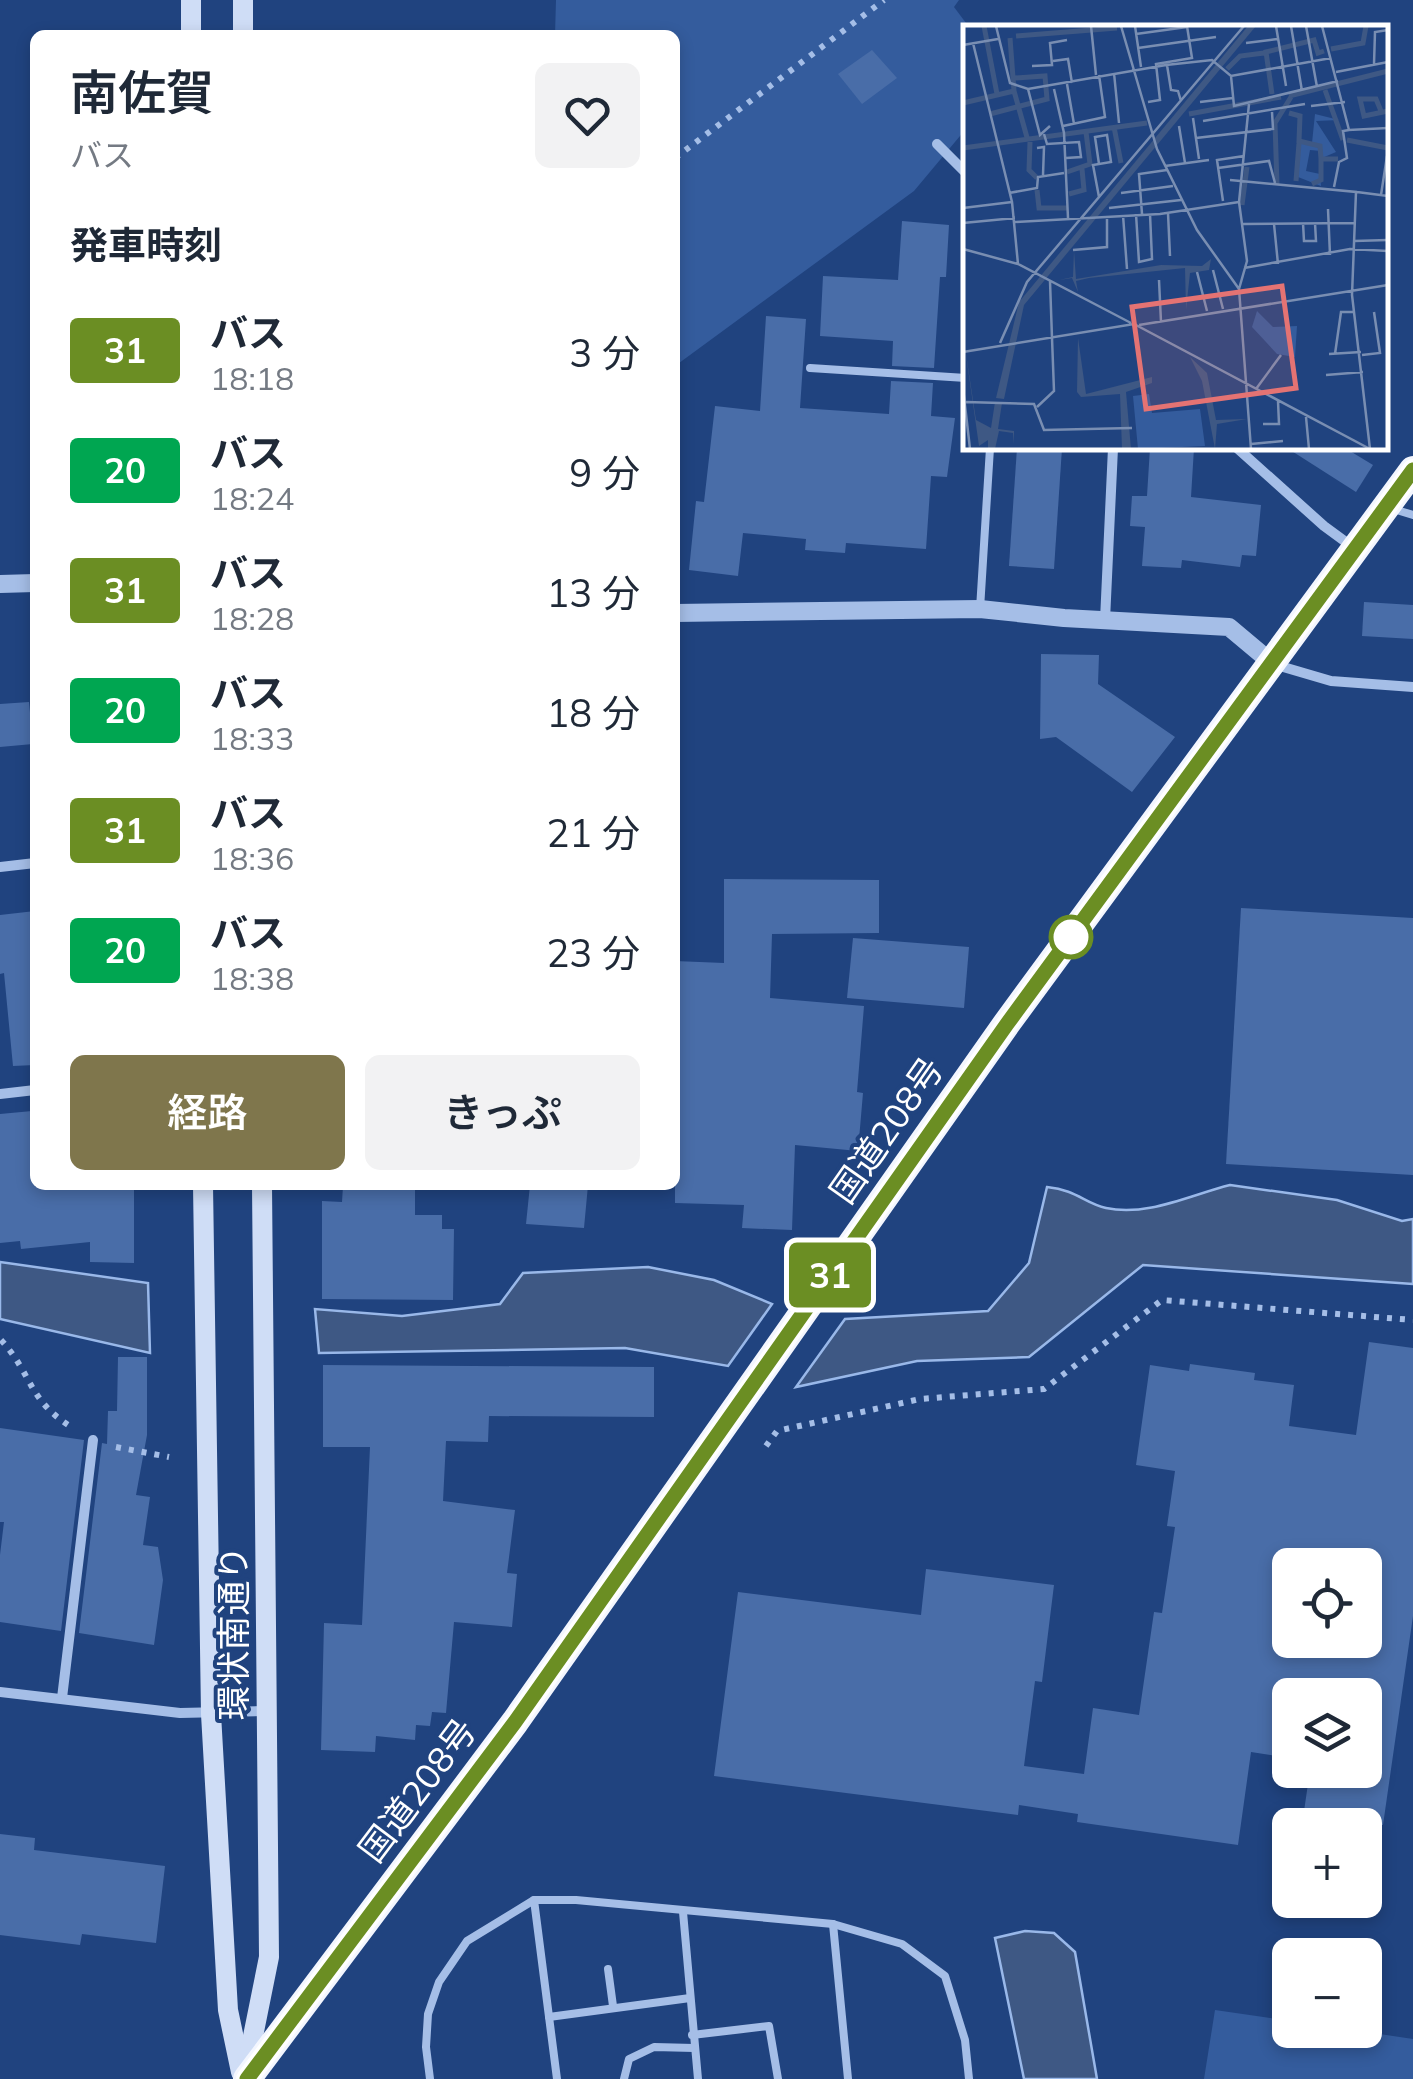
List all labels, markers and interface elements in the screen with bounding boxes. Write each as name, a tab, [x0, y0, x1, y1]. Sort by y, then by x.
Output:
inset map	[963, 25, 1388, 450]
text: 南佐賀	[70, 62, 214, 122]
button: heart	[535, 63, 640, 168]
text: バス	[70, 135, 134, 175]
text: 発車時刻	[70, 221, 222, 269]
text: バス	[210, 309, 286, 357]
text: 31	[104, 328, 146, 372]
text: 3 分	[569, 329, 640, 377]
text: 18:18	[210, 358, 294, 398]
text: バス	[210, 429, 286, 477]
text: 20	[104, 448, 146, 492]
text: 9 分	[569, 449, 640, 497]
text: 18:24	[210, 478, 294, 518]
text: バス	[210, 549, 286, 597]
text: 31	[104, 568, 146, 612]
text: 13 分	[546, 569, 640, 617]
text: 18:28	[210, 598, 294, 638]
text: バス	[210, 669, 286, 717]
text: 20	[104, 688, 146, 732]
text: 18 分	[546, 689, 640, 737]
text: 18:33	[210, 718, 294, 758]
text: バス	[210, 789, 286, 837]
text: 31	[104, 808, 146, 852]
text: 21 分	[546, 809, 640, 857]
text: 18:36	[210, 838, 294, 878]
text: バス	[210, 909, 286, 957]
unlabelled marker	[1050, 916, 1092, 958]
text: 20	[104, 928, 146, 972]
text: 23 分	[546, 929, 640, 977]
text: 18:38	[210, 958, 294, 998]
street label: 国道208号	[820, 1049, 952, 1211]
button: 経路	[70, 1055, 345, 1170]
button: きっぷ	[365, 1055, 640, 1170]
line badge: 31	[785, 1242, 875, 1308]
text: 31	[809, 1253, 851, 1297]
street label: 環状南通り	[211, 1545, 255, 1721]
map controls	[1272, 1548, 1382, 2048]
button: locate	[1272, 1548, 1382, 1658]
button: layers	[1272, 1678, 1382, 1788]
street label: 国道208号	[349, 1710, 485, 1870]
button: +	[1272, 1808, 1382, 1918]
button: −	[1272, 1938, 1382, 2048]

